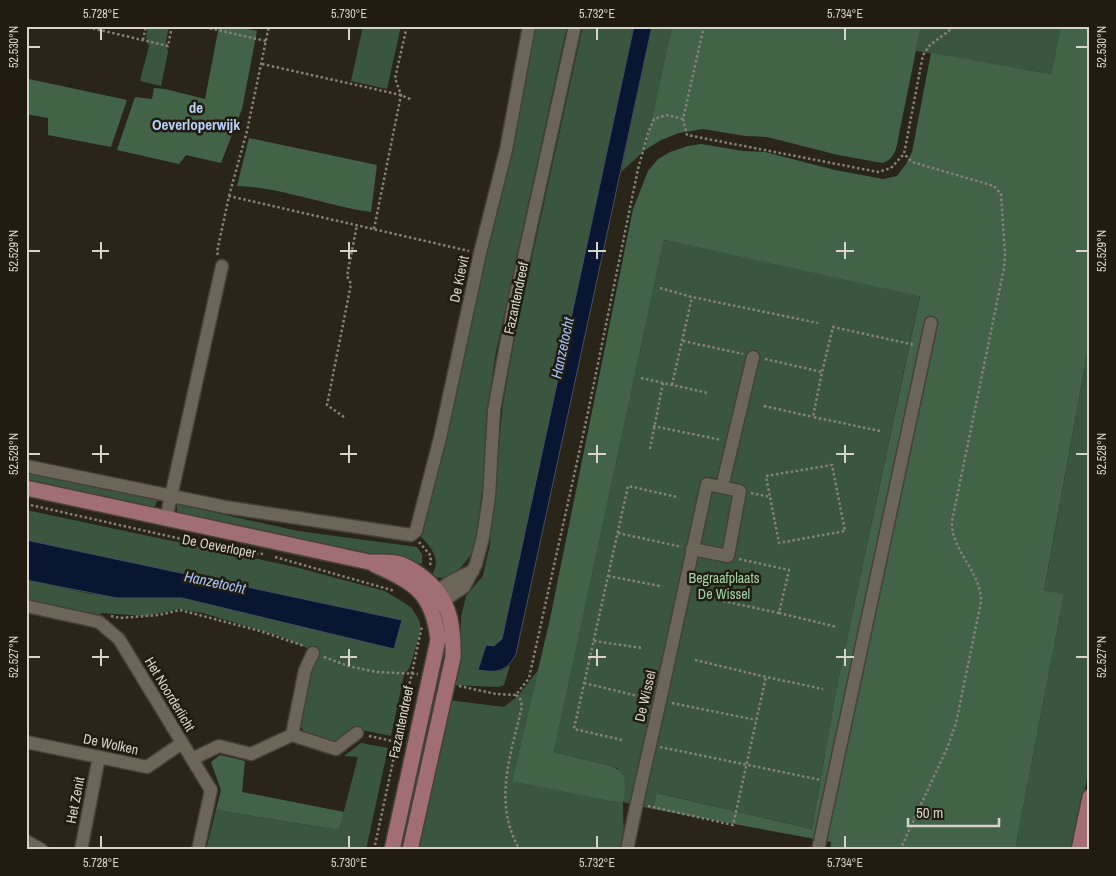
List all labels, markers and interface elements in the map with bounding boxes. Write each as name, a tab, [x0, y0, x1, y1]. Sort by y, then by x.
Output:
text: 5.728°E	[83, 6, 119, 22]
text: 5.730°E	[331, 6, 367, 22]
text: 5.732°E	[579, 6, 615, 22]
text: 5.734°E	[827, 6, 863, 22]
text: 52.530°N	[6, 26, 22, 68]
text: 52.530°N	[1094, 26, 1110, 68]
district label: de Oeverloperwijk	[152, 97, 240, 135]
text: 52.529°N	[6, 230, 22, 272]
text: 52.529°N	[1094, 230, 1110, 272]
street label: De Kievit	[445, 254, 473, 304]
street label: Fazantendreef	[500, 259, 533, 336]
water label: Hanzetocht	[545, 315, 579, 381]
text: 52.528°N	[6, 433, 22, 475]
text: 52.528°N	[1094, 433, 1110, 475]
street label: De Oeverloper	[181, 530, 258, 562]
water label: Hanzetocht	[182, 565, 248, 599]
park label: Begraafplaats De Wissel	[689, 569, 760, 603]
text: 52.527°N	[6, 636, 22, 678]
text: 52.527°N	[1094, 636, 1110, 678]
street label: Het Noorderlicht	[141, 654, 199, 734]
street label: De Wissel	[630, 668, 660, 724]
street label: Fazantendreef	[385, 683, 418, 760]
street label: De Wolken	[82, 729, 140, 759]
street label: Het Zenit	[62, 775, 88, 825]
scale bar	[908, 796, 1000, 828]
text: 50 m	[916, 802, 943, 823]
text: 5.728°E	[83, 855, 119, 871]
text: 5.730°E	[331, 855, 367, 871]
text: 5.732°E	[579, 855, 615, 871]
text: 5.734°E	[827, 855, 863, 871]

